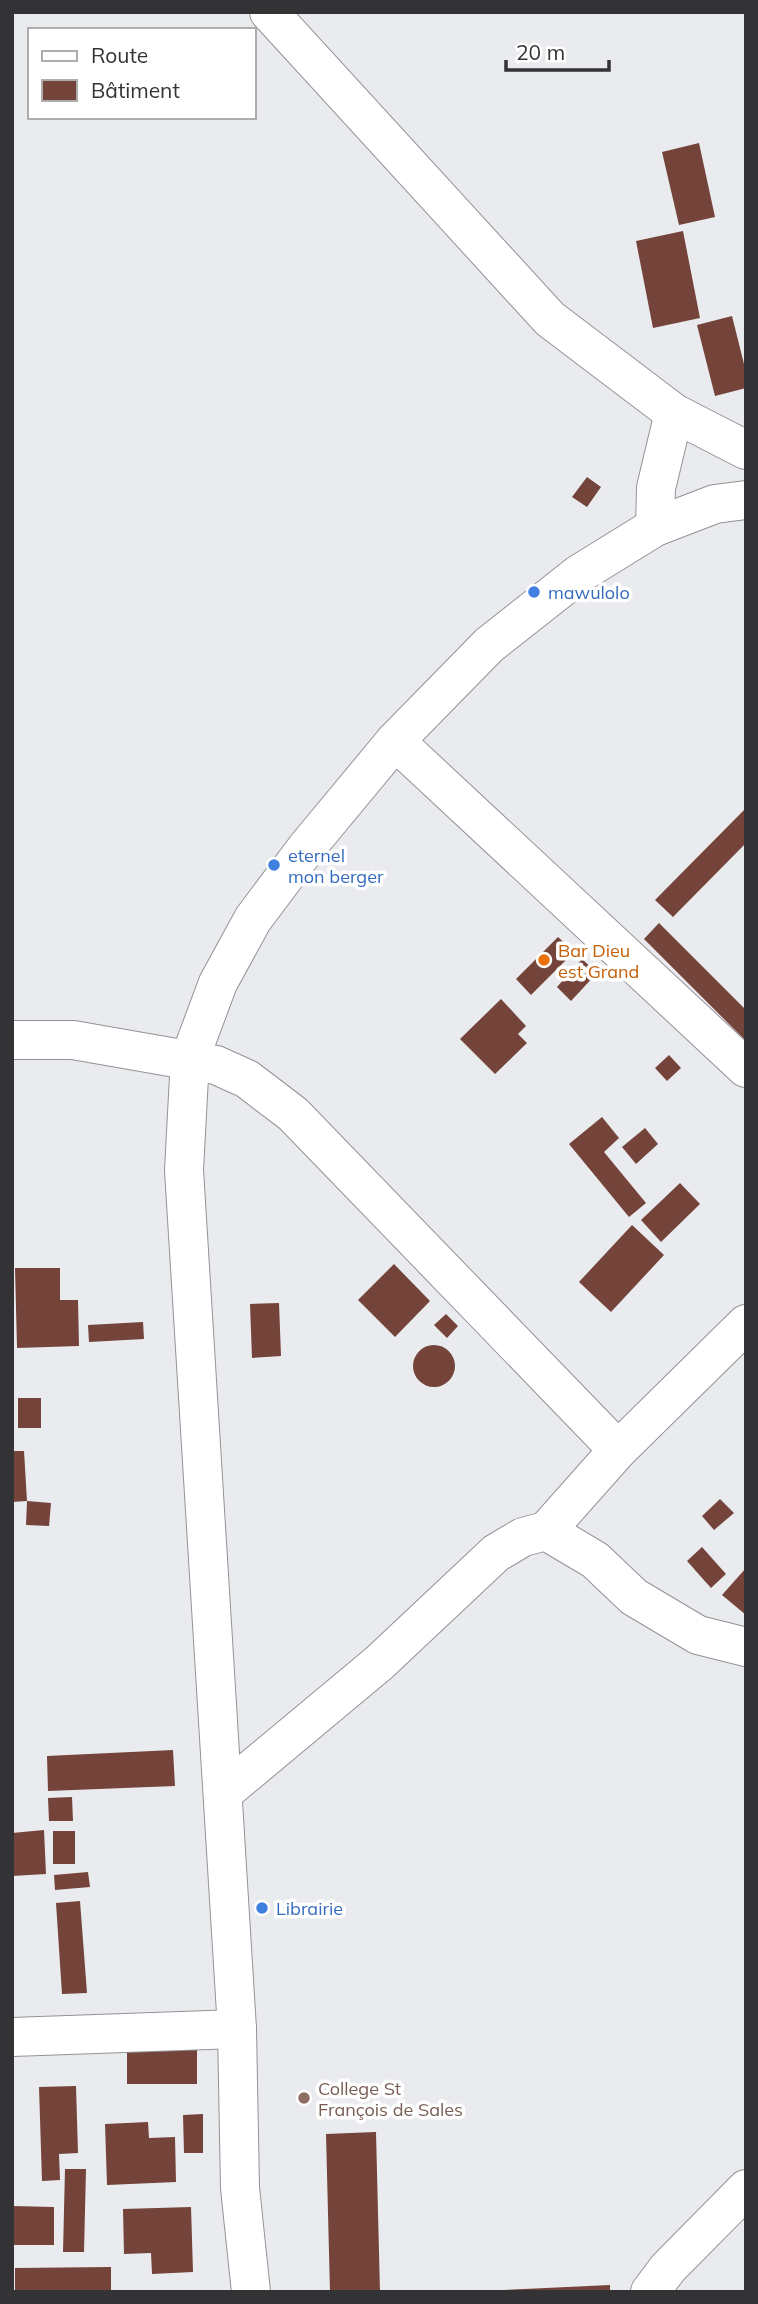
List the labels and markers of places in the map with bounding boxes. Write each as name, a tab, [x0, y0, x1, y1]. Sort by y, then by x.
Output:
place label: mawulolo	[548, 581, 630, 604]
marker: mawulolo	[526, 584, 542, 600]
place label: eternel mon berger	[288, 844, 384, 888]
marker: eternel mon berger	[266, 857, 282, 873]
place label: Bar Dieu est Grand	[558, 939, 639, 983]
marker: Bar Dieu est Grand	[536, 952, 552, 968]
place label: Librairie	[276, 1897, 343, 1920]
marker: Librairie	[254, 1900, 270, 1916]
place label: College St François de Sales	[318, 2077, 463, 2121]
marker: College St François de Sales	[296, 2090, 312, 2106]

